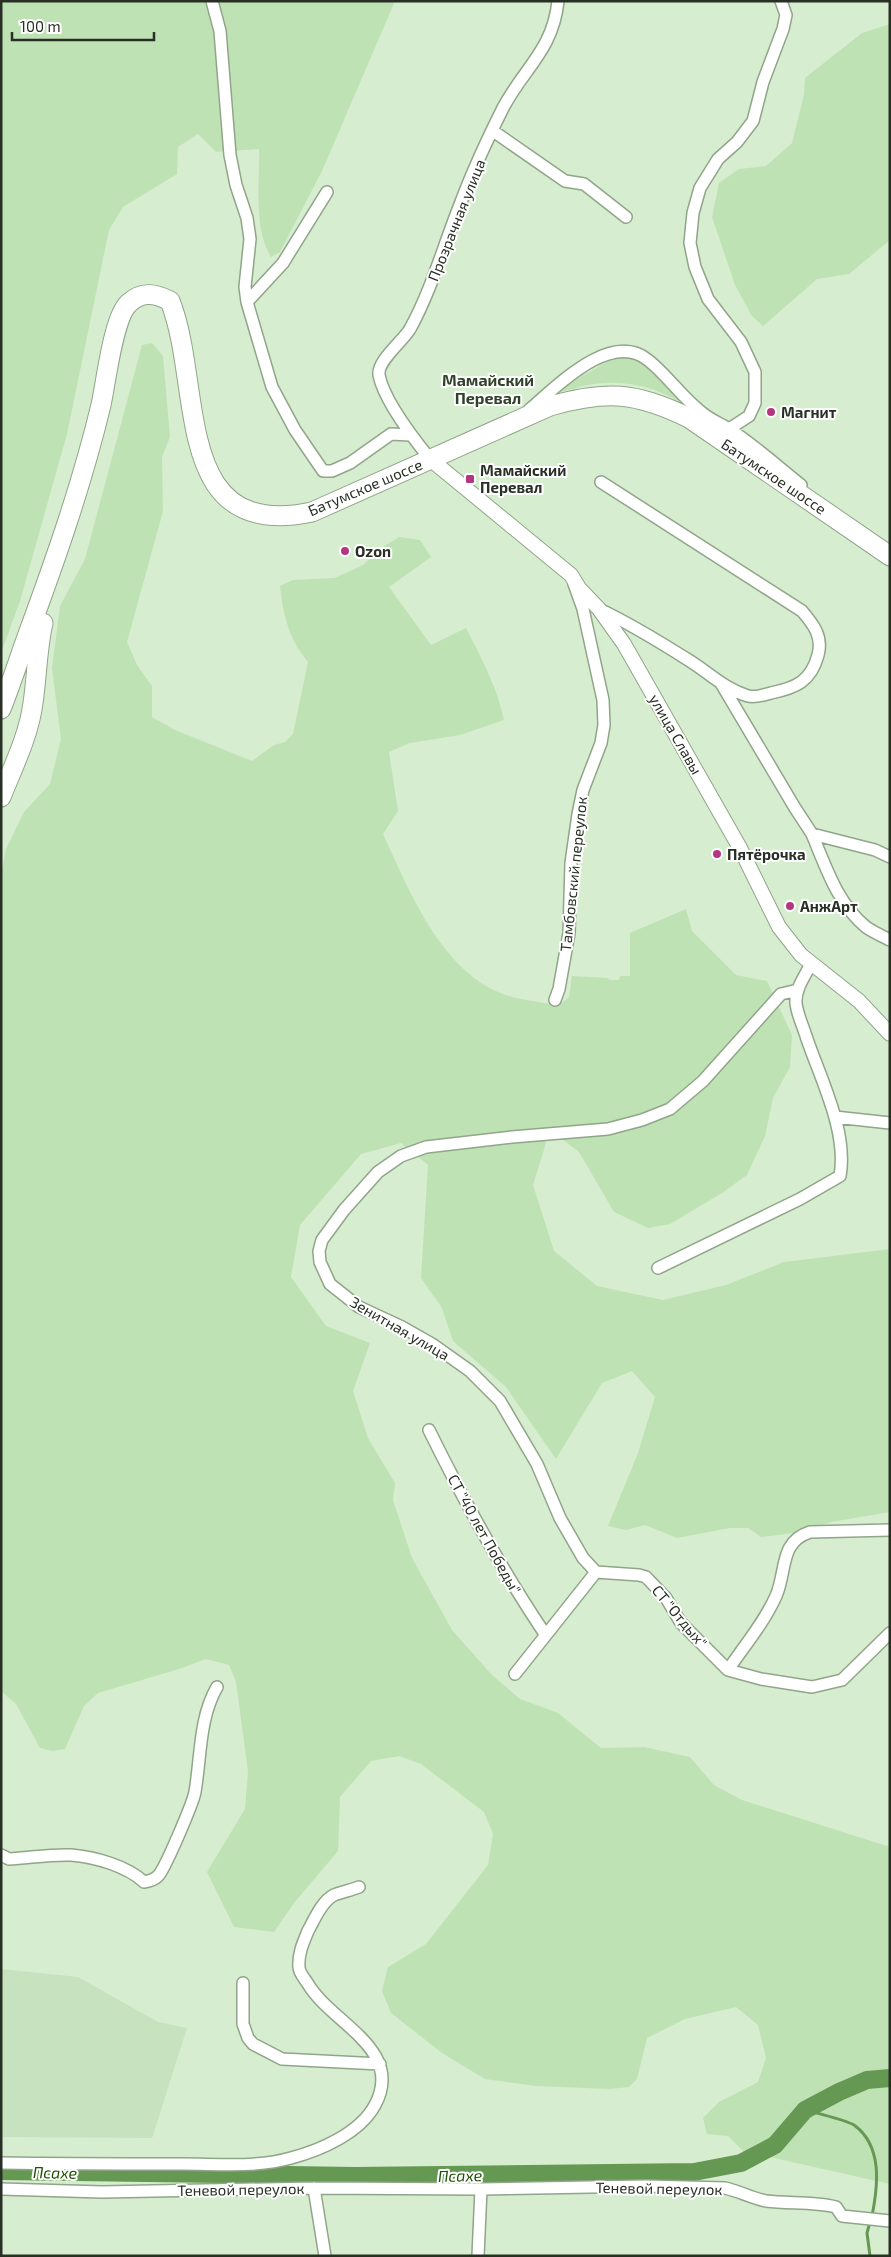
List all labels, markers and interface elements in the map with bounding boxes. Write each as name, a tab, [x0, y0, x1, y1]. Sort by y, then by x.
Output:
scale bar	[12, 10, 155, 42]
text: 100 m	[20, 17, 61, 35]
street label: Прозрачная улица	[423, 156, 490, 284]
district label: Мамайский Перевал	[442, 370, 534, 407]
place label: Магнит	[781, 403, 837, 421]
marker: Магнит	[765, 406, 777, 418]
street label: Батумское шоссе	[718, 434, 830, 519]
street label: Батумское шоссе	[305, 455, 425, 520]
place label: Мамайский Перевал	[480, 461, 566, 496]
marker: Мамайский Перевал	[464, 473, 476, 485]
place label: Ozon	[355, 542, 391, 560]
marker: Ozon	[339, 545, 351, 557]
street label: улица Славы	[645, 691, 706, 778]
street label: Тамбовский переулок	[556, 795, 591, 953]
place label: Пятёрочка	[727, 845, 806, 863]
marker: Пятёрочка	[711, 848, 723, 860]
place label: АнжАрт	[800, 897, 858, 915]
marker: АнжАрт	[784, 900, 796, 912]
street label: Зенитная улица	[347, 1292, 453, 1365]
street label: СТ "40 лет Победы"	[445, 1471, 525, 1597]
street label: СТ "Отдых"	[649, 1581, 711, 1651]
water label: Псахе	[33, 2162, 78, 2182]
water label: Псахе	[438, 2165, 483, 2185]
street label: Теневой переулок	[595, 2178, 723, 2199]
street label: Теневой переулок	[177, 2179, 305, 2200]

